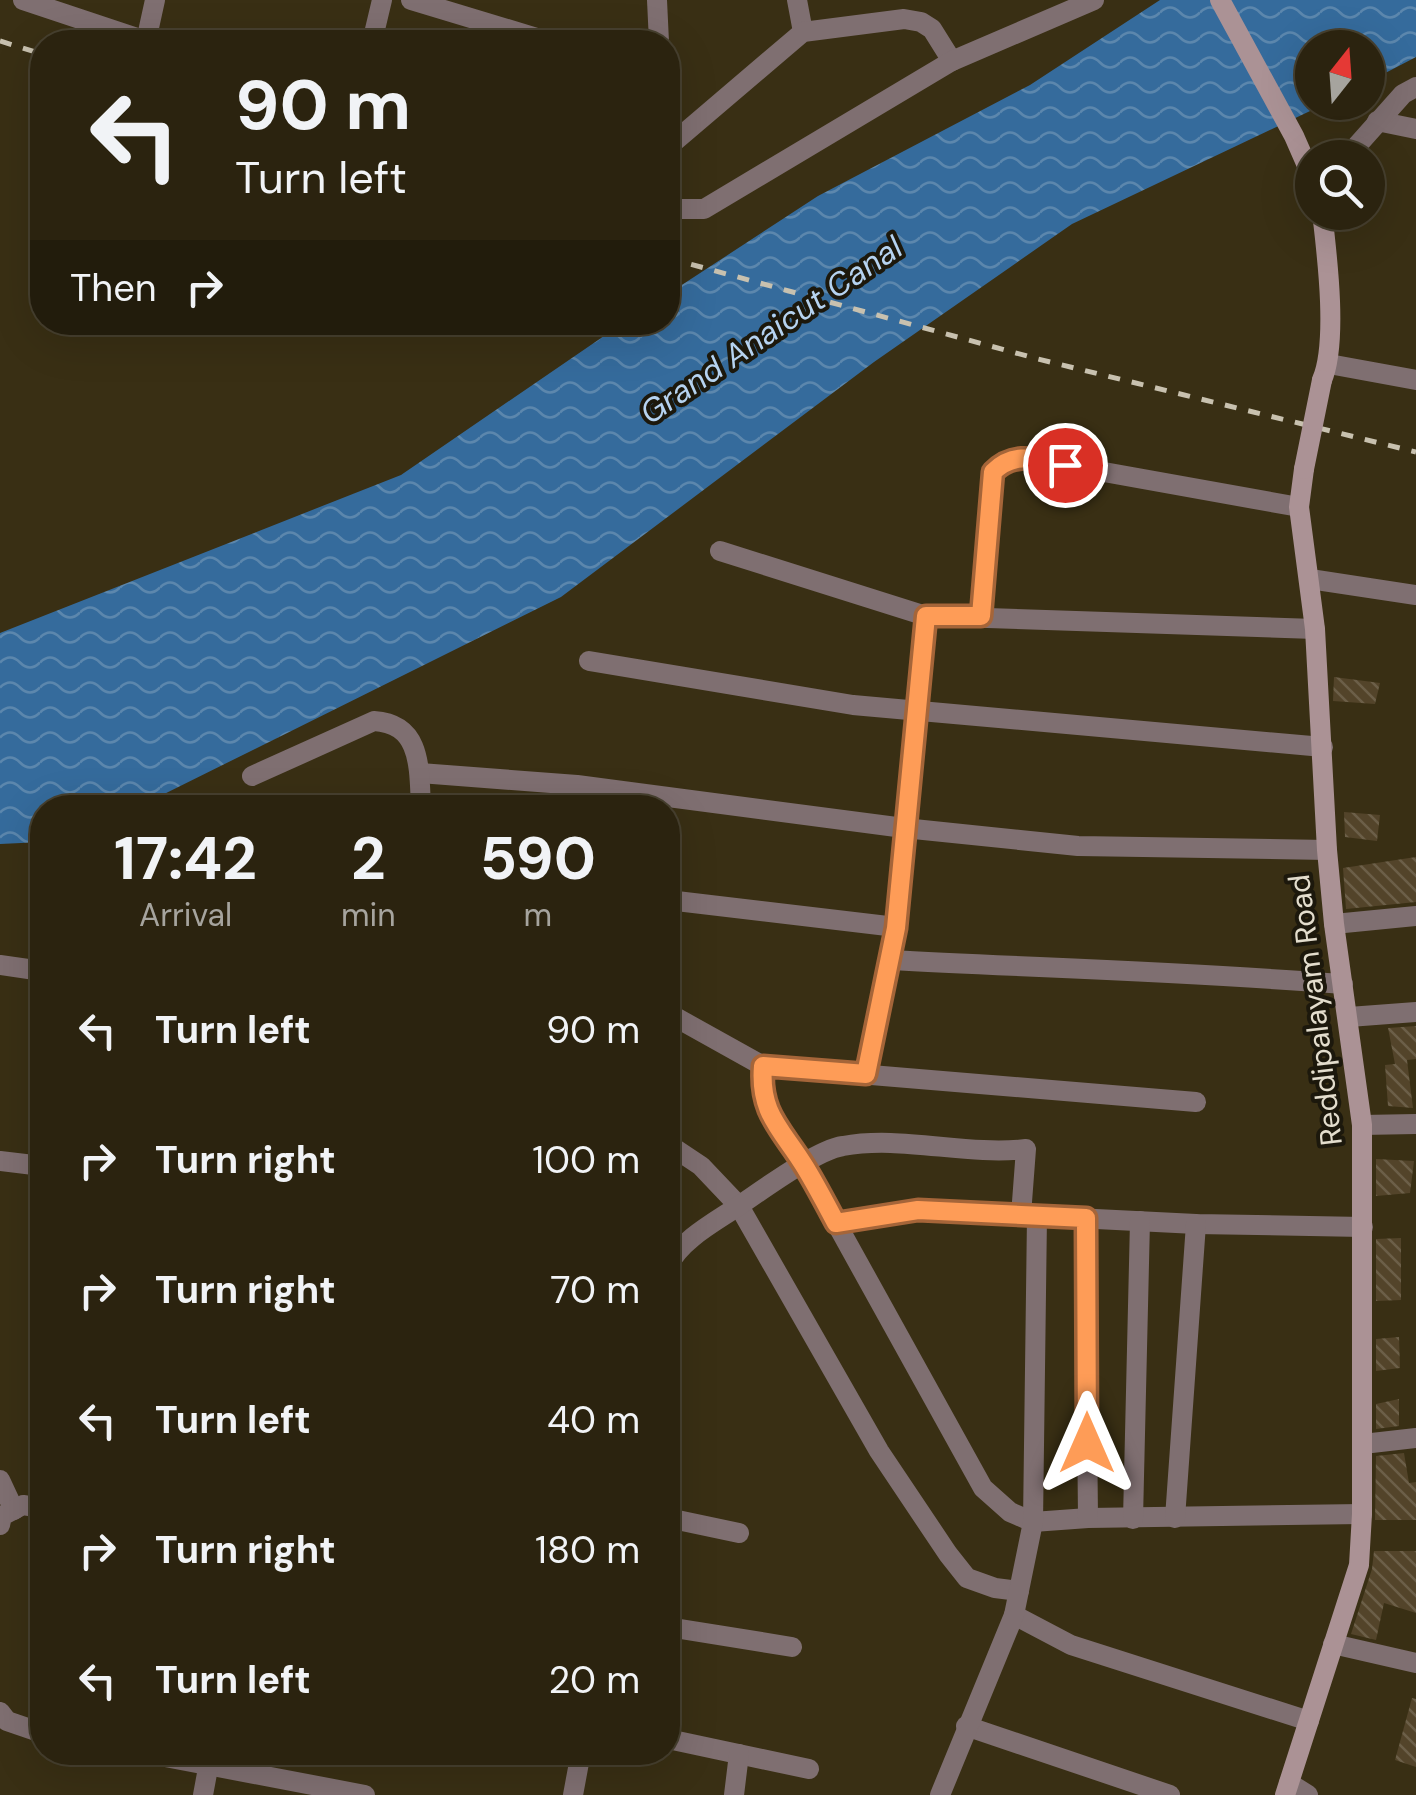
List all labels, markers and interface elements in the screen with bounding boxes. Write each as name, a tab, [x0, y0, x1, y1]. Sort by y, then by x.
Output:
north arrow	[1295, 30, 1385, 120]
map controls	[1295, 30, 1385, 230]
text: 90 m	[235, 60, 411, 151]
icon: left	[70, 70, 200, 200]
button: search	[1295, 140, 1385, 230]
text: Turn left	[235, 148, 407, 207]
water label: Grand Anaicut Canal	[632, 226, 911, 434]
icon: right	[177, 260, 232, 315]
text: Then	[70, 263, 157, 313]
pin	[1023, 423, 1108, 508]
icon: arrive	[1038, 438, 1093, 493]
text: 17:42	[114, 819, 257, 898]
text: 2	[351, 819, 386, 898]
text: 590	[480, 819, 596, 898]
street label: Reddipalayam Road	[1279, 872, 1351, 1148]
text: Arrival	[139, 894, 232, 936]
text: min	[341, 894, 396, 936]
text: m	[524, 894, 552, 936]
icon: left	[70, 1003, 125, 1058]
text: Turn left	[155, 1005, 311, 1055]
text: 90 m	[546, 1005, 640, 1055]
icon: right	[70, 1133, 125, 1188]
text: Turn right	[155, 1135, 336, 1185]
text: 100 m	[532, 1135, 640, 1185]
icon: right	[70, 1263, 125, 1318]
text: Turn right	[155, 1265, 336, 1315]
text: 70 m	[550, 1265, 640, 1315]
position arrow	[1035, 1391, 1139, 1495]
icon: left	[70, 1393, 125, 1448]
text: Turn left	[155, 1395, 311, 1445]
text: 40 m	[547, 1395, 640, 1445]
icon: right	[70, 1523, 125, 1578]
text: Turn right	[155, 1525, 336, 1575]
text: 180 m	[535, 1525, 640, 1575]
icon: left	[70, 1653, 125, 1708]
text: Turn left	[155, 1655, 311, 1705]
text: 20 m	[549, 1655, 640, 1705]

